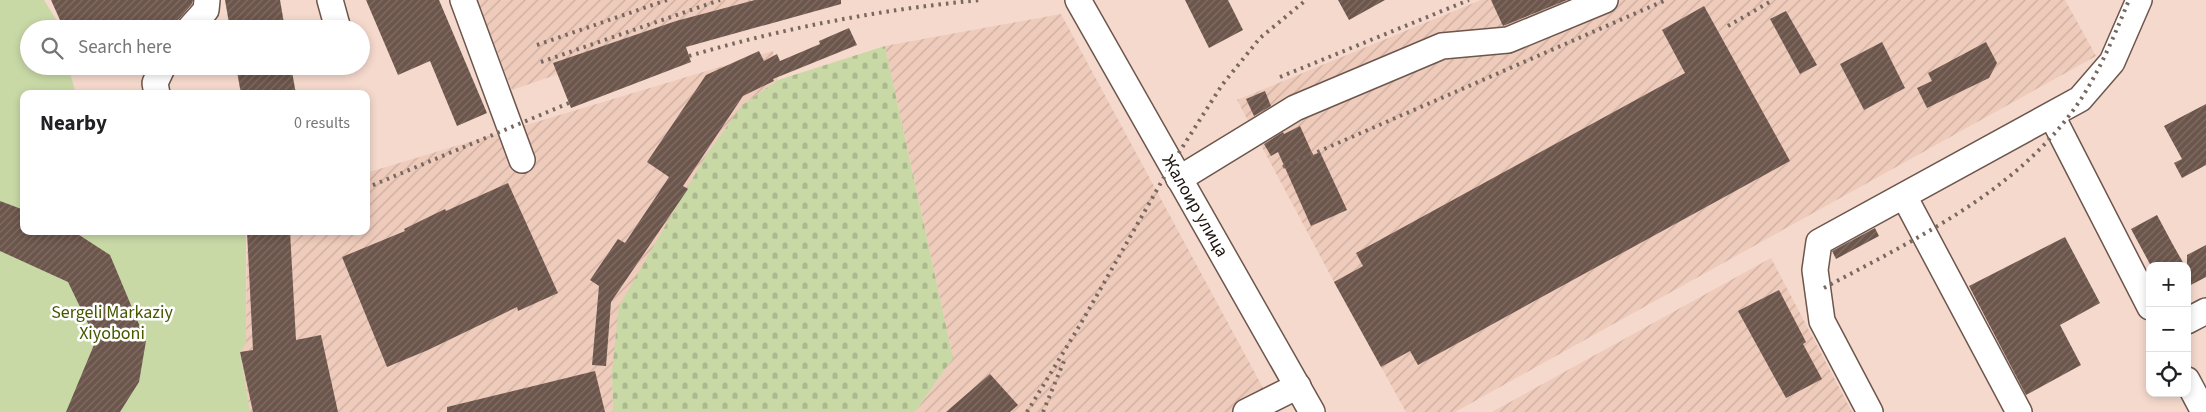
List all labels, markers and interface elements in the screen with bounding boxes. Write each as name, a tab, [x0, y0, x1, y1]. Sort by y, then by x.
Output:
search box	[20, 20, 370, 75]
icon: search	[38, 34, 66, 62]
text: Search here	[78, 34, 172, 61]
text: Nearby	[40, 108, 107, 138]
text: 0 results	[294, 112, 350, 134]
street label: Жалоир улица	[1156, 150, 1234, 262]
map controls	[2146, 262, 2191, 397]
button: +	[2146, 262, 2191, 307]
park label: Sergeli Markaziy Xiyoboni	[51, 300, 173, 346]
button: −	[2146, 307, 2191, 352]
button: locate	[2146, 352, 2191, 397]

